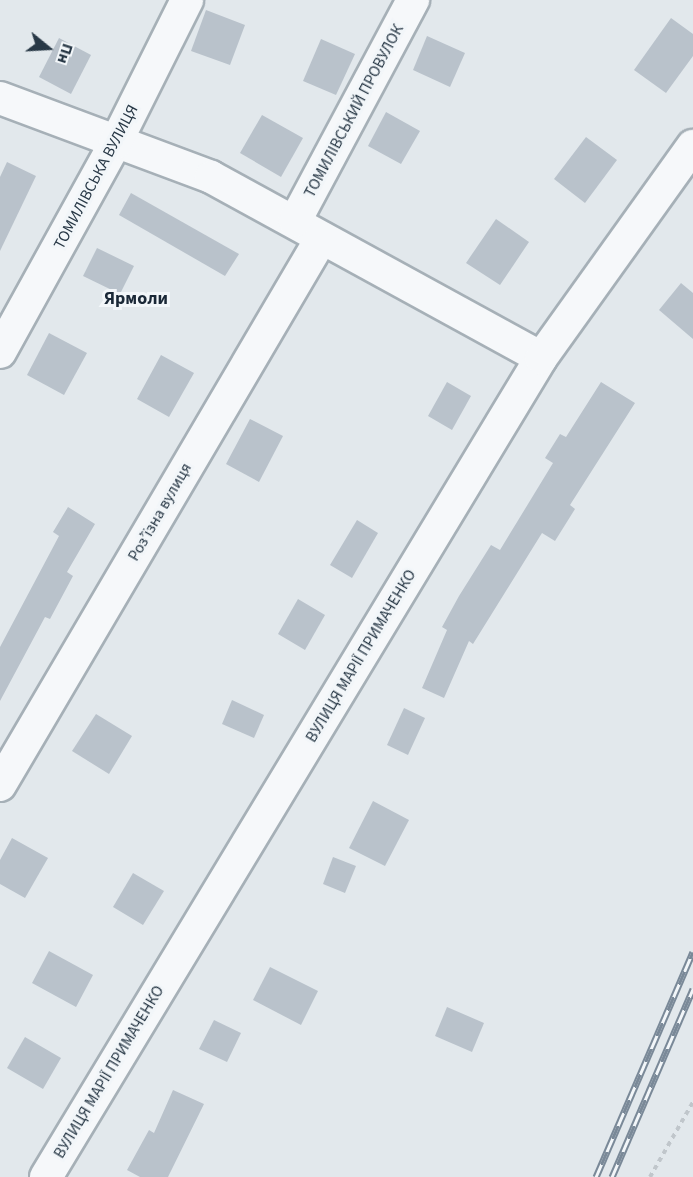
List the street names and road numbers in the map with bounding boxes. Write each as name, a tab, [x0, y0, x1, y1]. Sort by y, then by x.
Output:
street label: ТОМИЛІВСЬКИЙ ПРОВУЛОК	[300, 21, 408, 201]
street label: ТОМИЛІВСЬКА ВУЛИЦЯ	[50, 101, 142, 253]
street label: Розʼїзна вулиця	[124, 460, 196, 564]
street label: ВУЛИЦЯ МАРІЇ ПРИМАЧЕНКО	[302, 566, 420, 746]
street label: ВУЛИЦЯ МАРІЇ ПРИМАЧЕНКО	[50, 982, 168, 1162]

